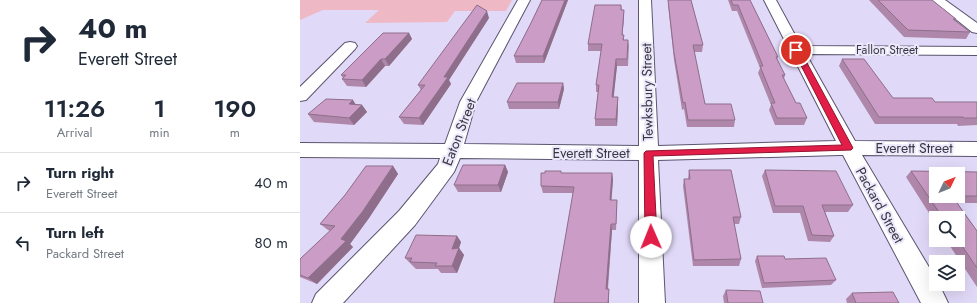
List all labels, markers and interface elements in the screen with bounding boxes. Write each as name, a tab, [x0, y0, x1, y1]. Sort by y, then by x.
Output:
text: 40 m	[78, 8, 147, 49]
icon: right	[12, 16, 64, 68]
pin	[779, 33, 813, 67]
icon: arrive	[785, 39, 807, 61]
street label: Fallon Street	[856, 41, 918, 59]
street label: Tewksbury Street	[636, 42, 658, 141]
text: Everett Street	[78, 46, 177, 72]
text: 11:26	[44, 91, 105, 126]
text: 1	[154, 91, 165, 126]
text: 190	[214, 91, 256, 126]
street label: Eaton Street	[437, 95, 481, 168]
text: Arrival	[57, 123, 93, 142]
text: min	[149, 123, 170, 142]
text: m	[230, 123, 240, 142]
street label: Everett Street	[876, 138, 953, 158]
street label: Everett Street	[553, 143, 630, 163]
text: Turn right	[46, 162, 114, 184]
street label: Packard Street	[851, 163, 909, 247]
north arrow	[929, 167, 965, 203]
map controls	[929, 167, 965, 291]
icon: right	[12, 172, 34, 194]
text: 40 m	[254, 172, 288, 194]
text: Everett Street	[46, 184, 118, 203]
button: search	[929, 211, 965, 247]
position arrow	[630, 216, 672, 258]
text: Turn left	[46, 222, 104, 244]
icon: left	[12, 232, 34, 254]
text: 80 m	[255, 232, 288, 254]
text: Packard Street	[46, 244, 124, 263]
button: layers	[929, 255, 965, 291]

